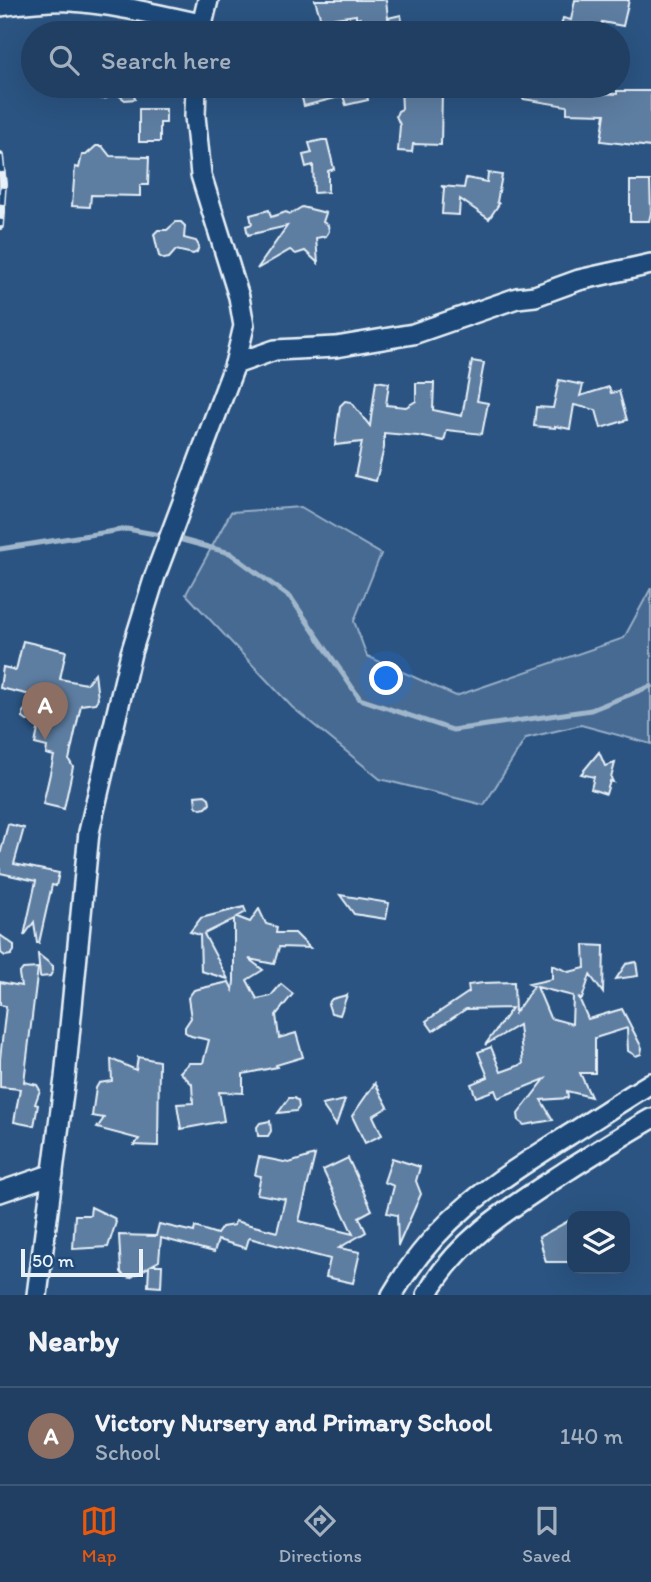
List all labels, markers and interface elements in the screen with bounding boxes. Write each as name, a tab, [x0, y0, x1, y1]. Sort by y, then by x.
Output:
search box	[21, 21, 630, 98]
icon: search	[45, 41, 83, 79]
text: Search here	[101, 44, 231, 76]
your location	[369, 661, 403, 695]
pin: A	[22, 682, 68, 740]
map controls	[567, 1211, 630, 1274]
button: layers	[567, 1211, 630, 1274]
scale bar	[21, 1246, 144, 1278]
text: 50 m	[32, 1249, 74, 1272]
text: Nearby	[28, 1322, 119, 1359]
text: Victory Nursery and Primary School	[95, 1406, 492, 1438]
text: A	[44, 1422, 58, 1450]
text: 140 m	[560, 1422, 623, 1450]
text: School	[95, 1438, 160, 1466]
tab: Map	[80, 1502, 118, 1567]
tab: Directions	[278, 1502, 362, 1567]
tab: Saved	[522, 1502, 571, 1567]

